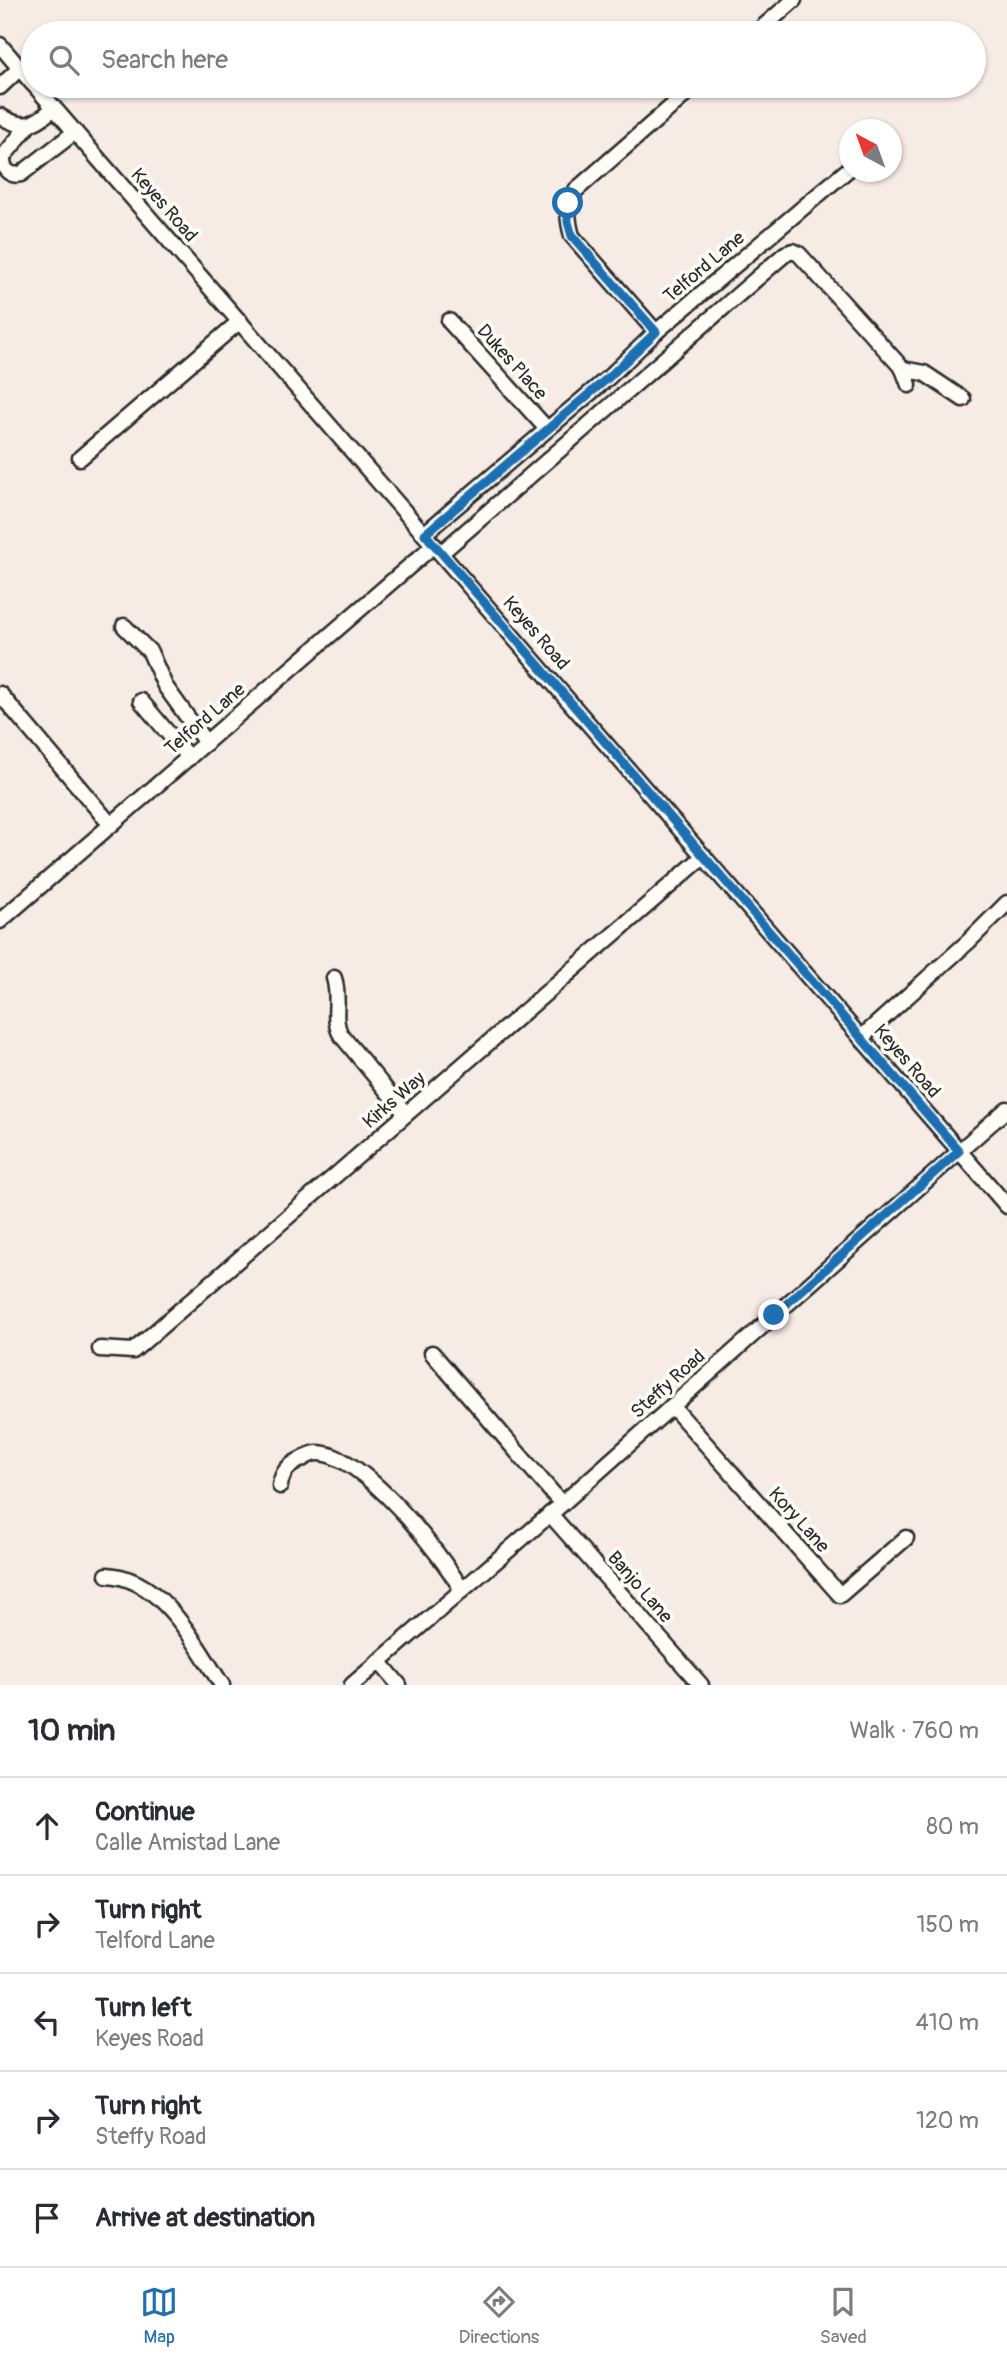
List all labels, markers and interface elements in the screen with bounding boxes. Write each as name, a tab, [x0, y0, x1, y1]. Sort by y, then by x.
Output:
search box	[21, 21, 986, 98]
icon: search	[45, 41, 83, 79]
text: Search here	[101, 44, 228, 76]
north arrow	[839, 119, 902, 182]
street label: Keyes Road	[125, 163, 203, 247]
route start	[552, 187, 583, 218]
street label: Telford Lane	[658, 226, 750, 308]
street label: Dukes Place	[472, 319, 553, 405]
street label: Keyes Road	[497, 591, 575, 675]
street label: Telford Lane	[160, 677, 251, 761]
street label: Keyes Road	[868, 1019, 946, 1103]
street label: Kirks Way	[358, 1066, 430, 1134]
route end	[758, 1299, 789, 1330]
street label: Steffy Road	[626, 1344, 710, 1424]
street label: Kory Lane	[763, 1482, 835, 1558]
street label: Banjo Lane	[602, 1546, 678, 1628]
text: 10 min	[28, 1712, 115, 1749]
text: Walk · 760 m	[850, 1716, 979, 1745]
text: Continue	[95, 1796, 195, 1828]
icon: ahead	[28, 1807, 66, 1845]
text: 80 m	[926, 1812, 979, 1841]
text: Calle Amistad Lane	[95, 1828, 280, 1857]
text: Turn right	[95, 1894, 201, 1926]
icon: right	[28, 1905, 66, 1943]
text: 150 m	[916, 1910, 979, 1939]
text: Telford Lane	[95, 1926, 215, 1955]
text: Turn left	[95, 1992, 191, 2024]
icon: left	[28, 2003, 66, 2041]
text: 410 m	[916, 2008, 979, 2037]
text: Keyes Road	[95, 2024, 204, 2053]
text: Turn right	[95, 2090, 201, 2122]
icon: right	[28, 2101, 66, 2139]
text: 120 m	[916, 2106, 979, 2135]
text: Steffy Road	[95, 2122, 207, 2151]
icon: arrive	[28, 2199, 66, 2237]
text: Arrive at destination	[95, 2202, 315, 2234]
tab: Map	[140, 2283, 178, 2349]
tab: Directions	[459, 2283, 539, 2349]
tab: Saved	[820, 2283, 867, 2349]

